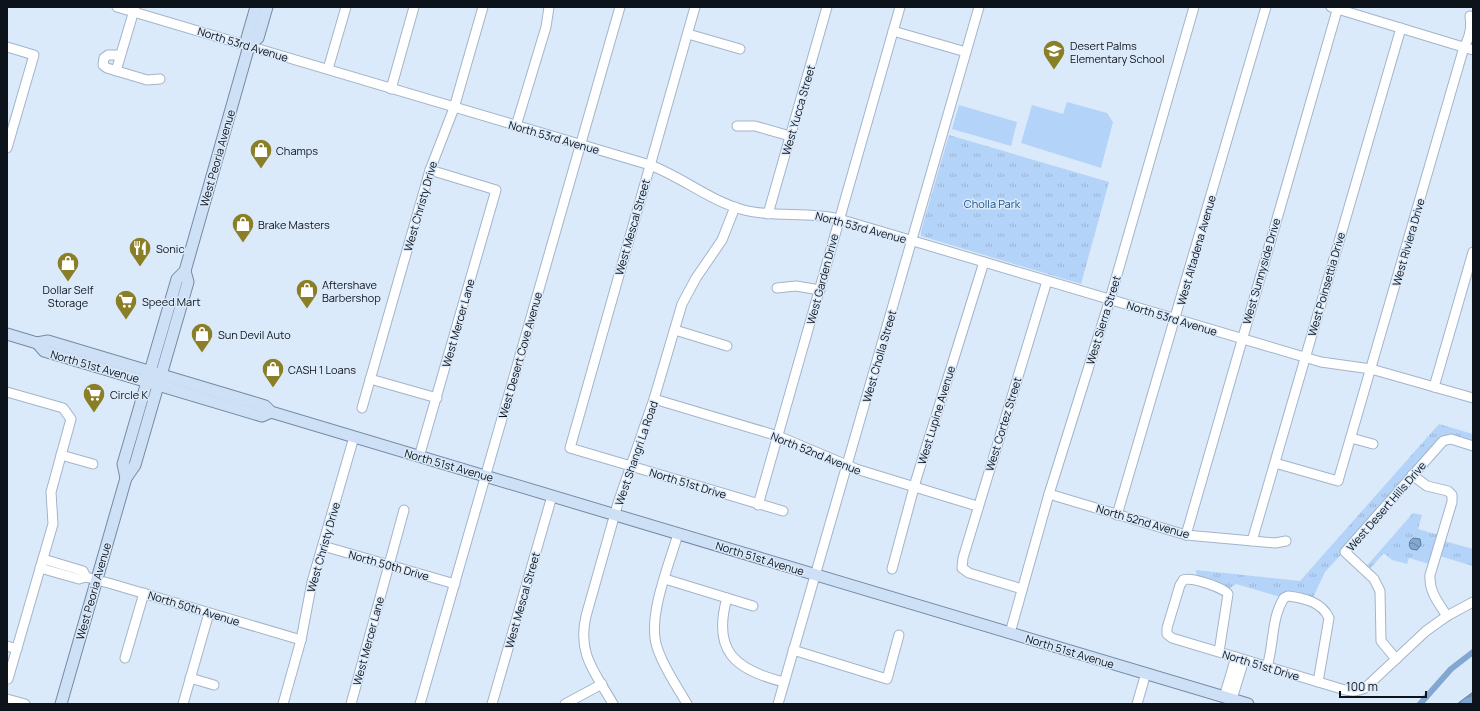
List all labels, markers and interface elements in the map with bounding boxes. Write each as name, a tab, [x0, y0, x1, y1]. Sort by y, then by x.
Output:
street label: North 53rd Avenue	[196, 23, 291, 65]
school or university icon: Desert Palms Elementary School	[1041, 38, 1067, 71]
place label: Desert Palms Elementary School	[1070, 38, 1165, 66]
street label: West Yucca Street	[778, 63, 818, 157]
street label: West Peoria Avenue	[196, 107, 238, 208]
street label: North 53rd Avenue	[507, 117, 602, 157]
shop icon: Champs	[248, 137, 274, 170]
place label: Champs	[276, 143, 318, 158]
street label: West Christy Drive	[400, 159, 440, 253]
street label: West Mescal Street	[611, 177, 653, 277]
street label: West Altadena Avenue	[1173, 193, 1219, 307]
park label: Cholla Park	[964, 196, 1021, 211]
street label: West Riviera Drive	[1388, 196, 1428, 287]
street label: North 53rd Avenue	[814, 208, 909, 247]
shop icon: Brake Masters	[230, 211, 256, 244]
street label: West Sunnyside Drive	[1239, 216, 1283, 326]
place label: Brake Masters	[258, 217, 330, 232]
street label: West Poinsettia Drive	[1304, 230, 1348, 338]
street label: West Garden Drive	[803, 231, 841, 326]
restaurant icon: Sonic	[127, 235, 153, 268]
place label: Sonic	[156, 241, 184, 256]
shop icon: Dollar Self Storage	[55, 250, 81, 283]
street label: West Sierra Street	[1082, 274, 1124, 366]
shop icon: Aftershave Barbershop	[294, 277, 320, 310]
place label: Aftershave Barbershop	[322, 277, 381, 305]
street label: West Mercer Lane	[438, 277, 478, 369]
place label: Dollar Self Storage	[43, 282, 94, 310]
supermarket icon: Speed Mart	[113, 288, 139, 321]
street label: West Desert Cove Avenue	[495, 290, 545, 420]
place label: Speed Mart	[142, 294, 201, 309]
street label: North 53rd Avenue	[1125, 297, 1220, 339]
street label: West Cholla Street	[859, 308, 899, 404]
shop icon: Sun Devil Auto	[189, 321, 215, 354]
place label: Sun Devil Auto	[218, 327, 291, 342]
street label: North 51st Avenue	[49, 346, 142, 386]
shop icon: CASH 1 Loans	[260, 356, 286, 389]
place label: CASH 1 Loans	[288, 362, 356, 377]
street label: West Lupine Avenue	[914, 363, 958, 466]
street label: West Cortez Street	[982, 375, 1024, 473]
supermarket icon: Circle K	[81, 381, 107, 414]
place label: Circle K	[110, 387, 148, 402]
street label: West Shangri La Road	[611, 399, 661, 507]
street label: North 52nd Avenue	[769, 428, 864, 478]
street label: North 51st Avenue	[403, 445, 496, 485]
street label: West Desert Hills Drive	[1343, 458, 1429, 554]
street label: North 51st Drive	[648, 464, 729, 502]
street label: West Christy Drive	[303, 500, 343, 594]
street label: North 52nd Avenue	[1095, 501, 1192, 542]
street label: North 51st Avenue	[714, 537, 807, 579]
street label: West Peoria Avenue	[72, 540, 114, 641]
street label: North 50th Drive	[347, 546, 432, 584]
street label: West Mescal Street	[501, 550, 543, 650]
street label: North 50th Avenue	[146, 587, 242, 629]
street label: West Mercer Lane	[349, 594, 387, 687]
street label: North 51st Avenue	[1024, 630, 1117, 672]
street label: North 51st Drive	[1221, 646, 1302, 684]
scale bar	[1340, 673, 1426, 699]
text: 100 m	[1346, 678, 1378, 695]

